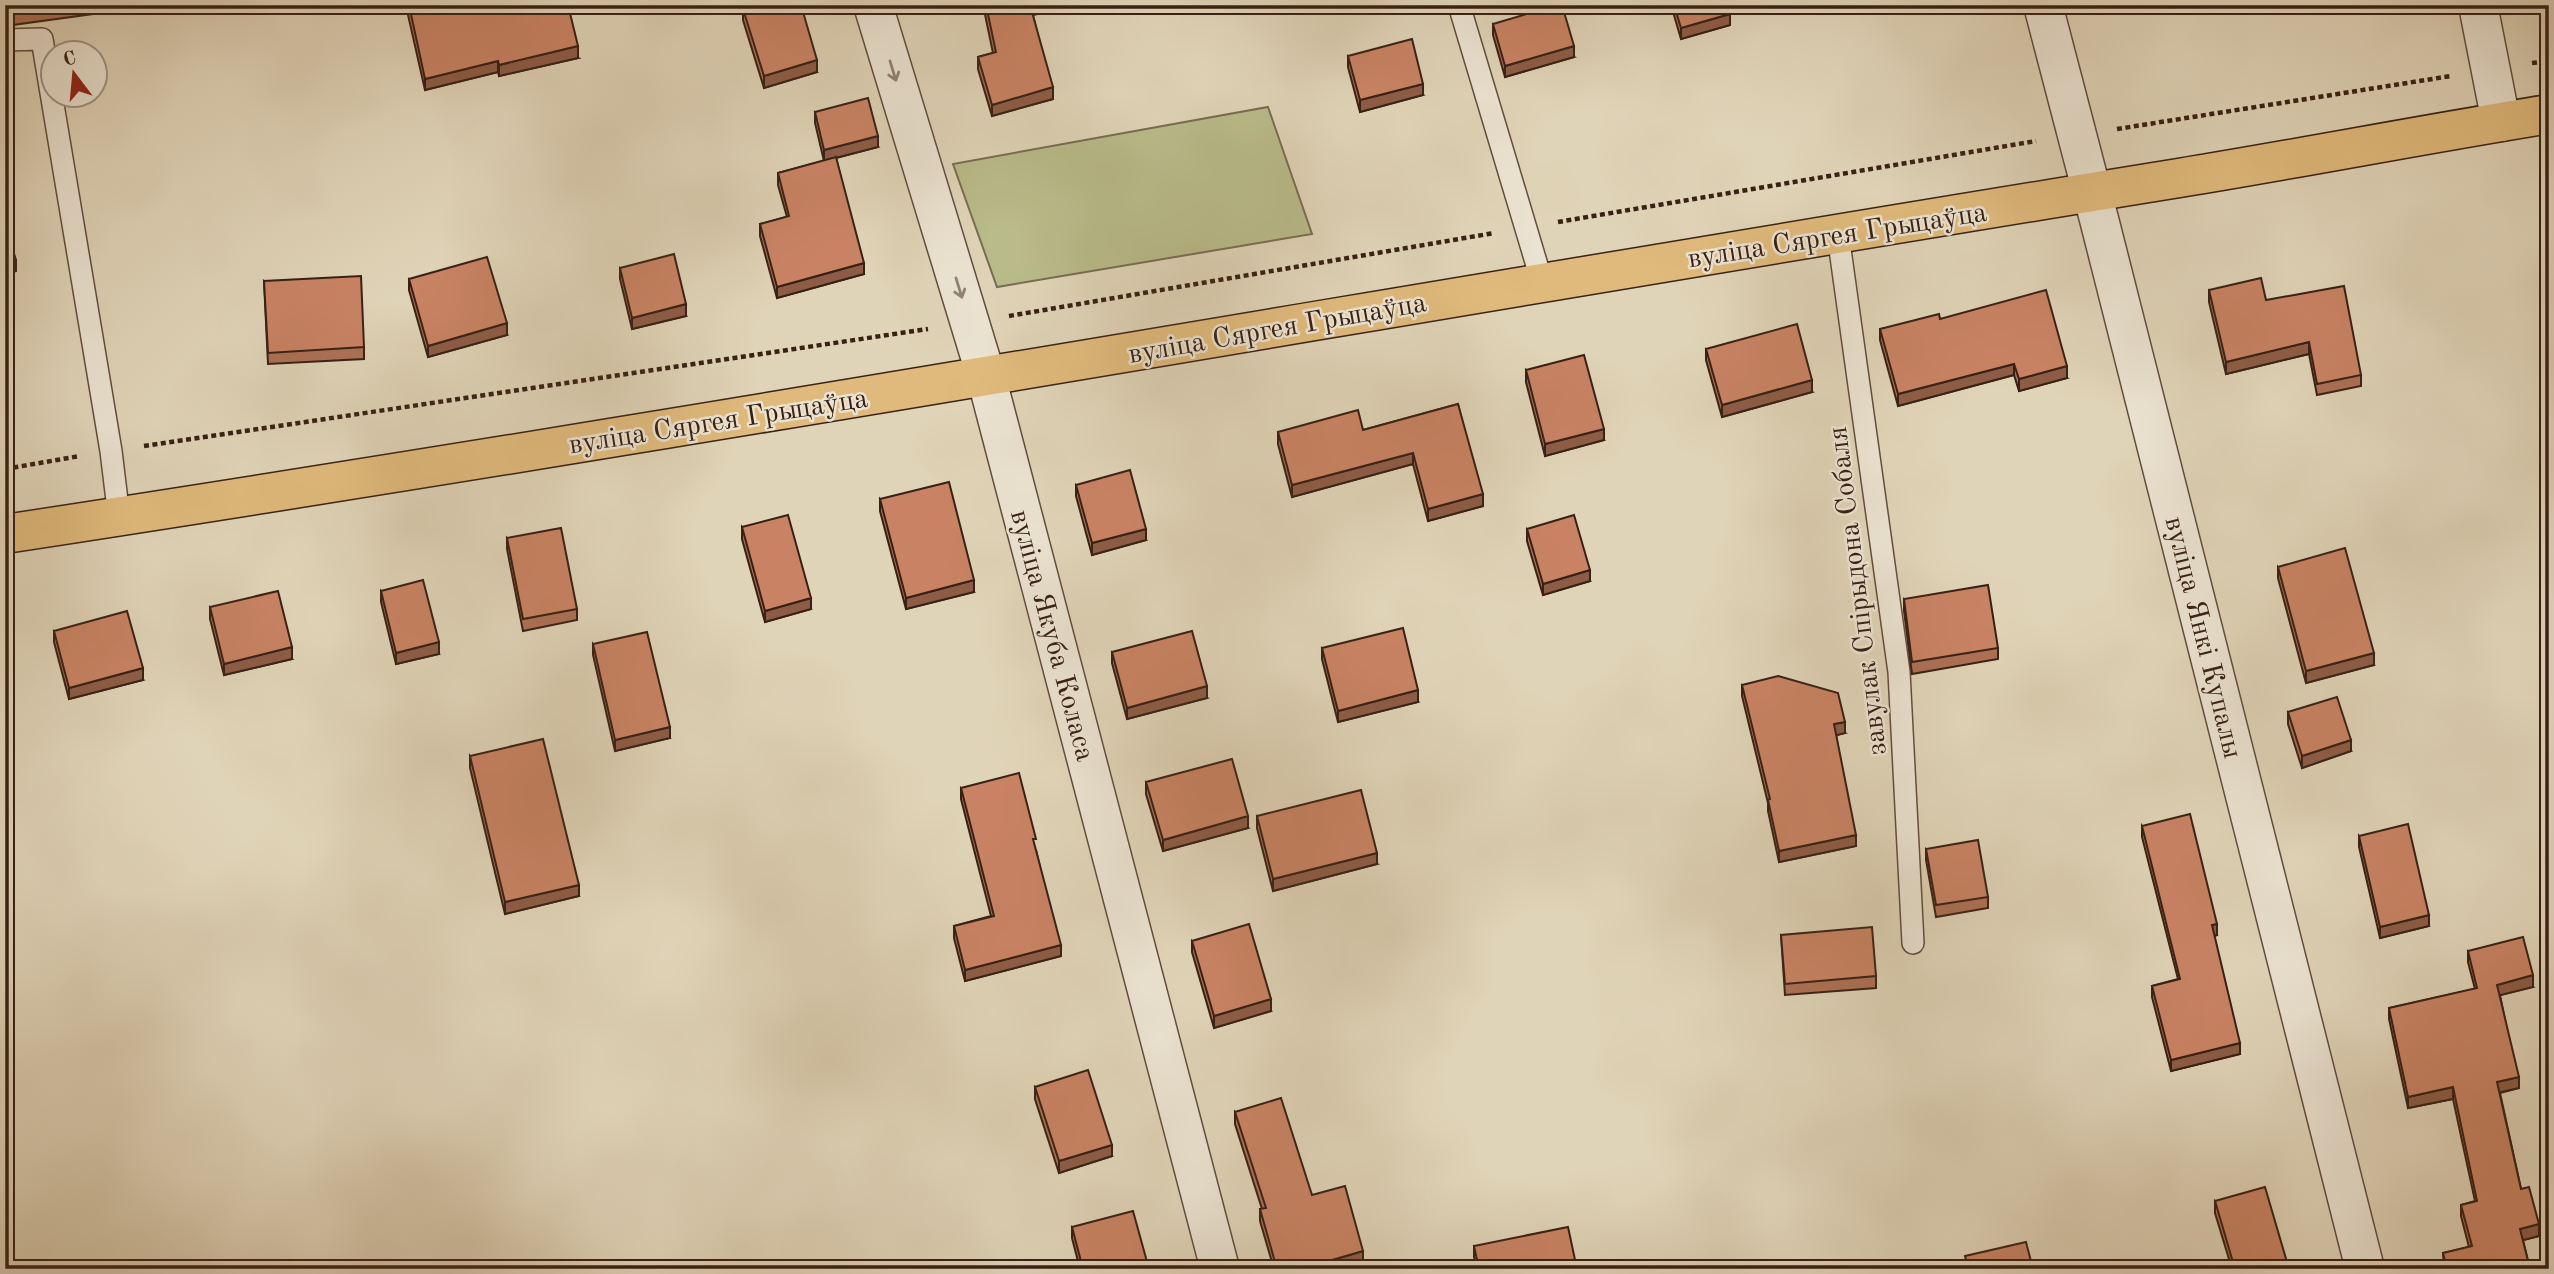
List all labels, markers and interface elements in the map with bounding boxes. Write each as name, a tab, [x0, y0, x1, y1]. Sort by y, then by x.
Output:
north arrow	[38, 38, 108, 108]
text: С	[61, 49, 79, 71]
one-way arrow	[888, 59, 901, 81]
street label: вуліца Сяргея Грыцаўца	[1686, 199, 1989, 274]
one-way arrow	[954, 277, 967, 299]
street label: вуліца Сяргея Грыцаўца	[1126, 290, 1429, 370]
street label: вуліца Сяргея Грыцаўца	[567, 385, 870, 460]
street label: завулак Спірыдона Собаля	[1825, 425, 1893, 757]
street label: вуліца Якуба Коласа	[1004, 507, 1098, 765]
street label: вуліца Янкі Купалы	[2158, 514, 2246, 762]

